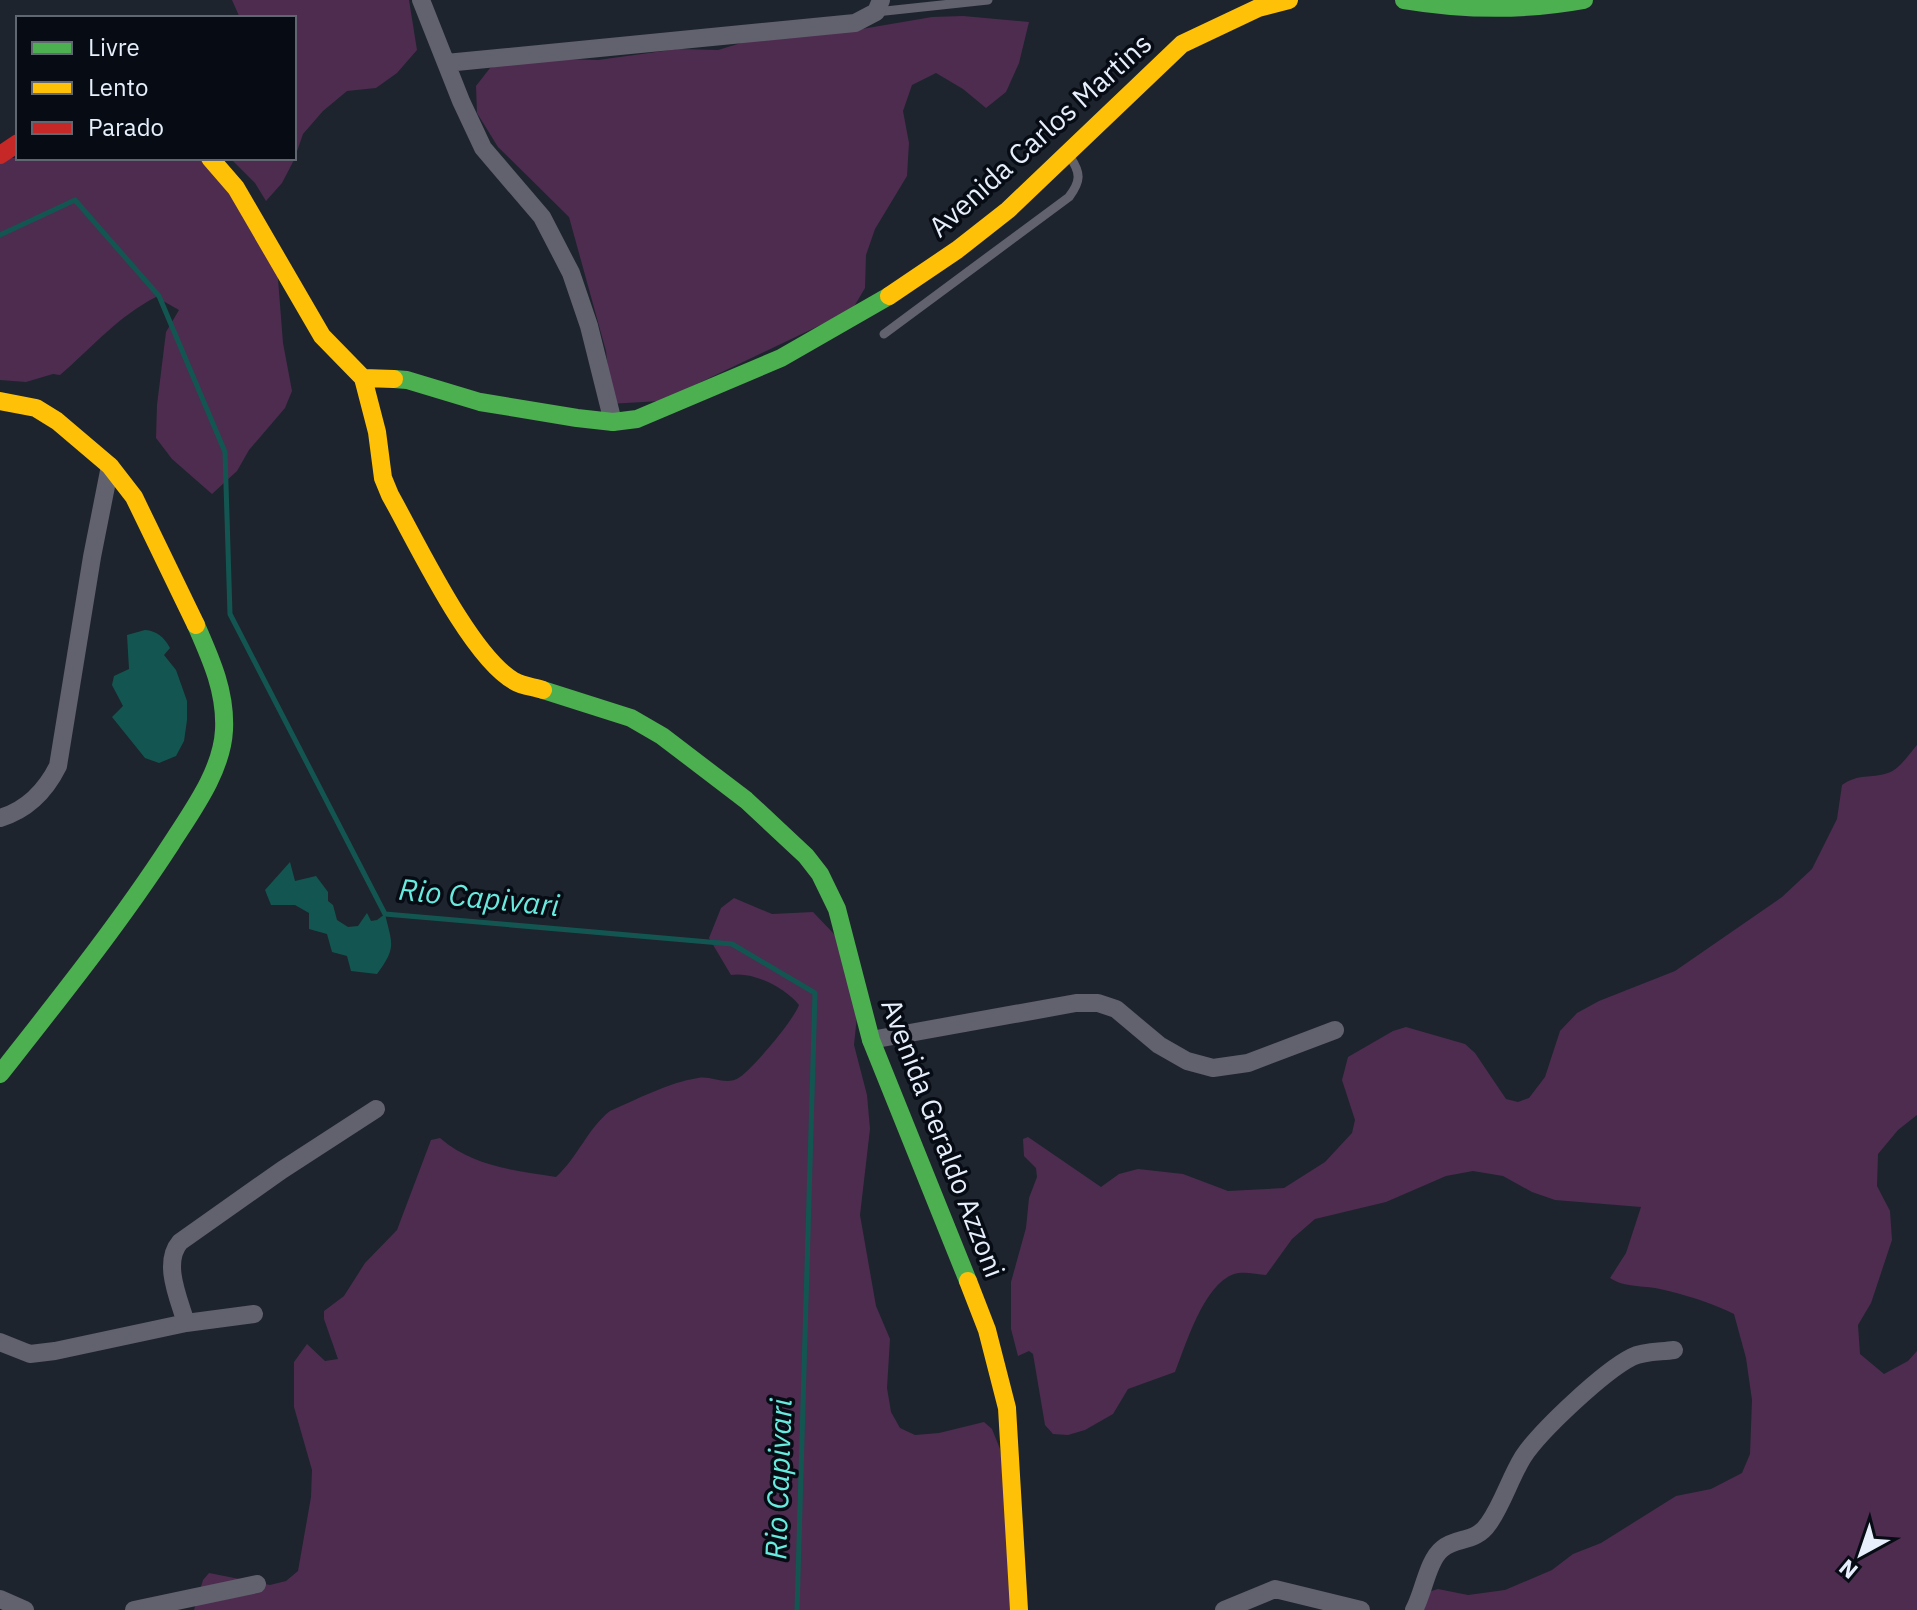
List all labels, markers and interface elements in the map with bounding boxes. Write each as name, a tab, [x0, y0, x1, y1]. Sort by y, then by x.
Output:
legend	[16, 16, 296, 160]
street label: Avenida Carlos Martins	[920, 25, 1159, 245]
text: Livre	[88, 31, 140, 63]
text: Lento	[88, 71, 148, 103]
text: Parado	[88, 111, 164, 143]
water label: Rio Capivari	[397, 869, 561, 924]
street label: Avenida Geraldo Azzoni	[873, 993, 1014, 1282]
water label: Rio Capivari	[755, 1398, 800, 1560]
north arrow	[1821, 1514, 1901, 1594]
text: N	[1832, 1553, 1863, 1586]

